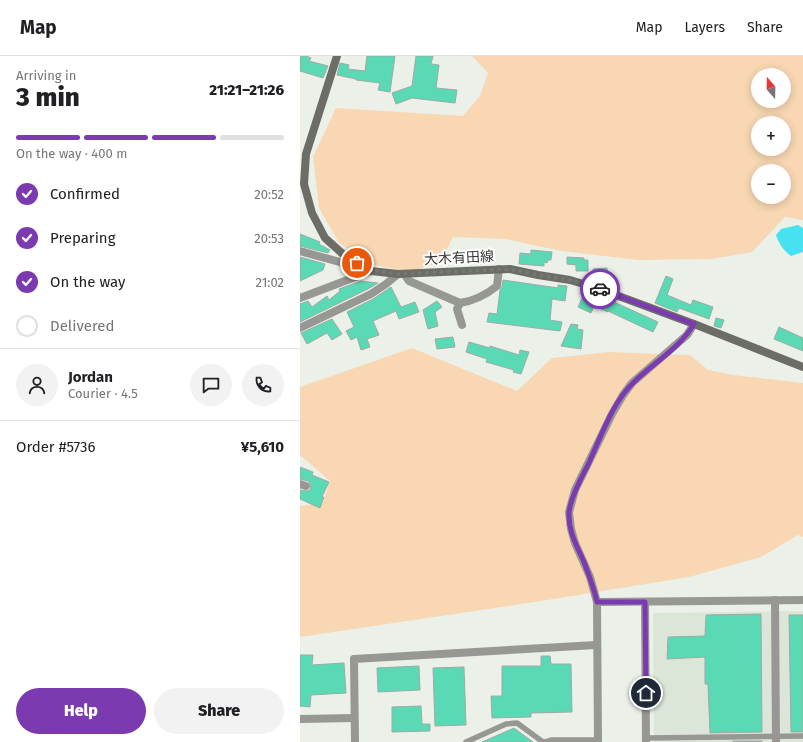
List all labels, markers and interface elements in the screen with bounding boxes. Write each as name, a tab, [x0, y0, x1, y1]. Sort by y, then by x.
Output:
text: Map	[20, 16, 57, 39]
text: Map	[636, 19, 662, 36]
text: Layers	[684, 19, 725, 36]
text: Share	[747, 19, 783, 36]
text: Arriving in	[16, 68, 76, 83]
north arrow	[751, 68, 791, 108]
map controls	[751, 68, 791, 204]
text: 21:21–21:26	[209, 81, 284, 99]
text: 3 min	[16, 82, 80, 113]
button: +	[751, 116, 791, 156]
text: On the way · 400 m	[16, 146, 127, 161]
button: −	[751, 164, 791, 204]
icon: check	[16, 183, 38, 205]
text: Confirmed	[50, 185, 120, 203]
text: 20:52	[254, 187, 284, 202]
icon: check	[16, 227, 38, 249]
text: Preparing	[50, 229, 115, 247]
text: 20:53	[254, 231, 284, 246]
pin	[340, 246, 374, 280]
street label: 大木有田線	[424, 248, 494, 268]
icon: bag	[346, 252, 368, 274]
courier	[580, 269, 620, 309]
icon: check	[16, 271, 38, 293]
text: On the way	[50, 273, 125, 291]
text: 21:02	[256, 275, 284, 290]
icon: car	[589, 278, 611, 300]
text: Delivered	[50, 317, 114, 335]
button: person	[16, 364, 58, 406]
button: chat	[190, 364, 232, 406]
button: phone	[242, 364, 284, 406]
text: Jordan	[68, 368, 113, 386]
text: Courier · 4.5	[68, 386, 138, 401]
text: Order #5736	[16, 438, 96, 456]
text: ¥5,610	[241, 438, 284, 456]
pin	[629, 676, 663, 710]
icon: home	[635, 682, 657, 704]
button: Help	[16, 688, 146, 734]
button: Share	[154, 688, 284, 734]

